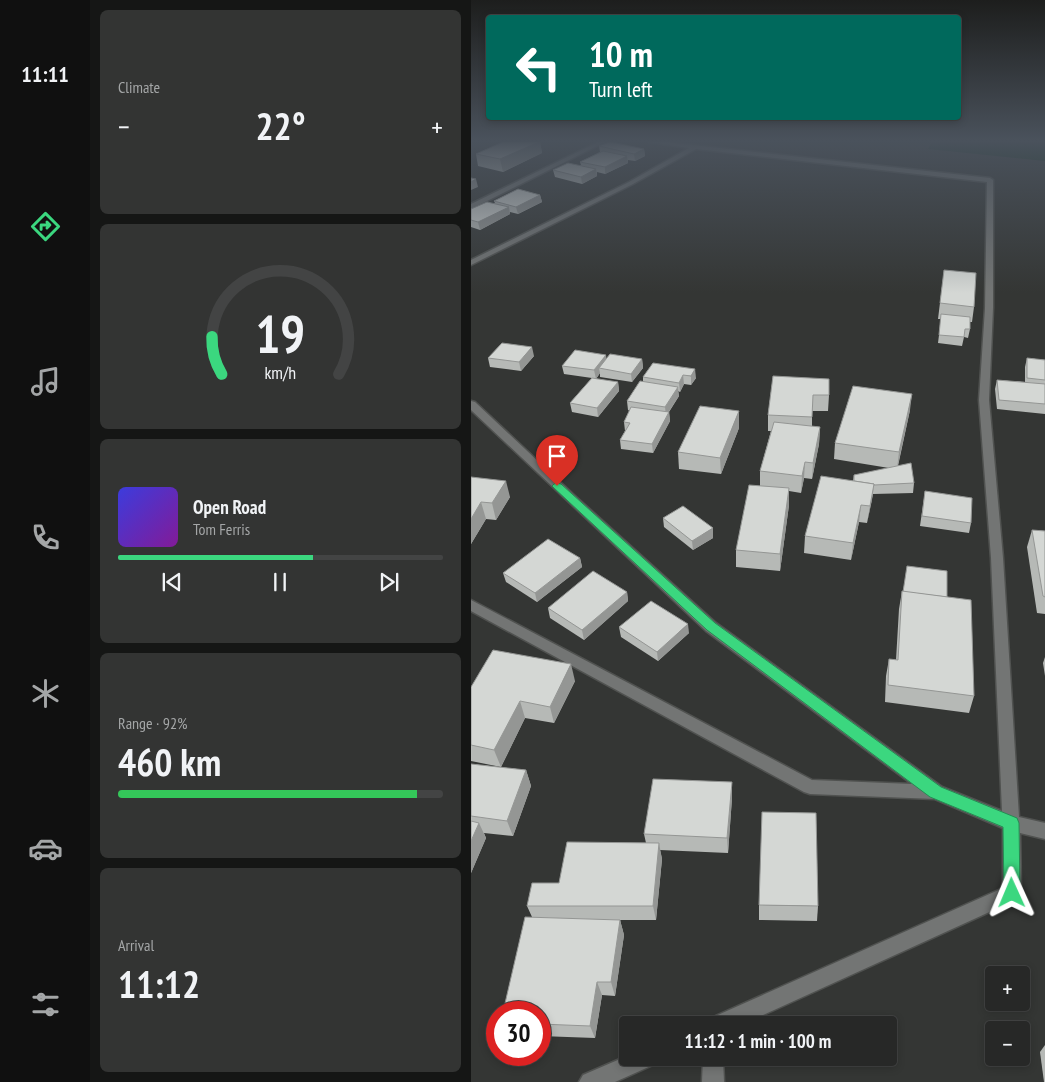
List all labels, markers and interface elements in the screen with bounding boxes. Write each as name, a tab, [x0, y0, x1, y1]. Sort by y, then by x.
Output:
text: 10 m	[589, 31, 653, 77]
icon: left	[506, 35, 571, 100]
text: 11:11	[21, 60, 69, 88]
text: Turn left	[589, 75, 653, 103]
text: Climate	[118, 77, 160, 97]
text: 22°	[255, 101, 306, 150]
text: −	[118, 108, 130, 145]
text: +	[431, 108, 443, 145]
icon: directions	[28, 209, 63, 244]
text: 19	[256, 300, 305, 367]
text: km/h	[265, 361, 296, 384]
icon: music	[28, 364, 63, 399]
pin	[536, 435, 578, 486]
icon: arrive	[543, 442, 571, 470]
text: Open Road	[193, 495, 266, 519]
text: Tom Ferris	[193, 519, 250, 539]
icon: phone	[28, 520, 63, 555]
icon: previous	[158, 568, 186, 596]
icon: pause	[266, 568, 294, 596]
icon: next	[375, 568, 403, 596]
icon: climate	[28, 676, 63, 711]
text: Range · 92%	[118, 713, 187, 733]
text: 460 km	[118, 737, 221, 786]
icon: car	[28, 831, 63, 866]
position arrow	[985, 866, 1037, 918]
text: Arrival	[118, 935, 154, 955]
text: 11:12	[118, 959, 200, 1008]
map controls	[985, 966, 1030, 1066]
button: +	[985, 966, 1030, 1011]
icon: filters	[28, 987, 63, 1022]
speed limit sign: 30	[486, 1001, 551, 1066]
button: −	[985, 1021, 1030, 1066]
text: 11:12 · 1 min · 100 m	[685, 1029, 831, 1053]

